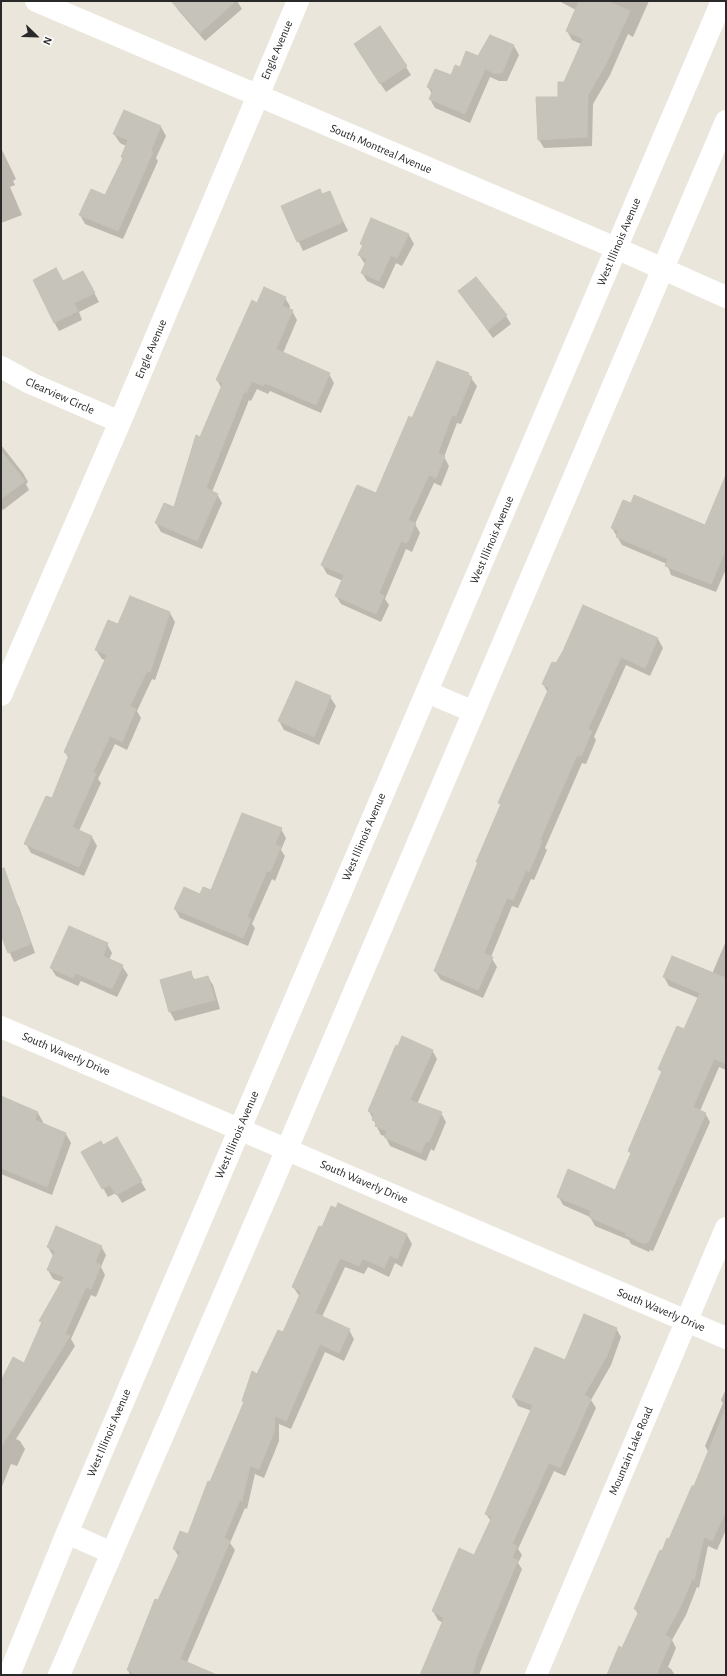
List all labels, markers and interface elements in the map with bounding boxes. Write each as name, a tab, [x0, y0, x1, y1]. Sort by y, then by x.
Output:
north arrow	[16, 16, 56, 56]
street label: Engle Avenue	[258, 18, 296, 82]
text: N	[41, 35, 54, 47]
street label: South Montreal Avenue	[328, 121, 434, 177]
street label: West Illinois Avenue	[594, 196, 644, 288]
street label: Engle Avenue	[132, 317, 170, 381]
street label: Clearview Circle	[23, 374, 97, 418]
street label: West Illinois Avenue	[467, 494, 517, 586]
street label: West Illinois Avenue	[339, 791, 389, 883]
street label: South Waverly Drive	[20, 1029, 112, 1079]
street label: West Illinois Avenue	[212, 1089, 262, 1181]
street label: South Waverly Drive	[318, 1157, 410, 1207]
street label: South Waverly Drive	[615, 1285, 707, 1335]
street label: West Illinois Avenue	[84, 1387, 134, 1479]
street label: Mountain Lake Road	[606, 1404, 656, 1498]

